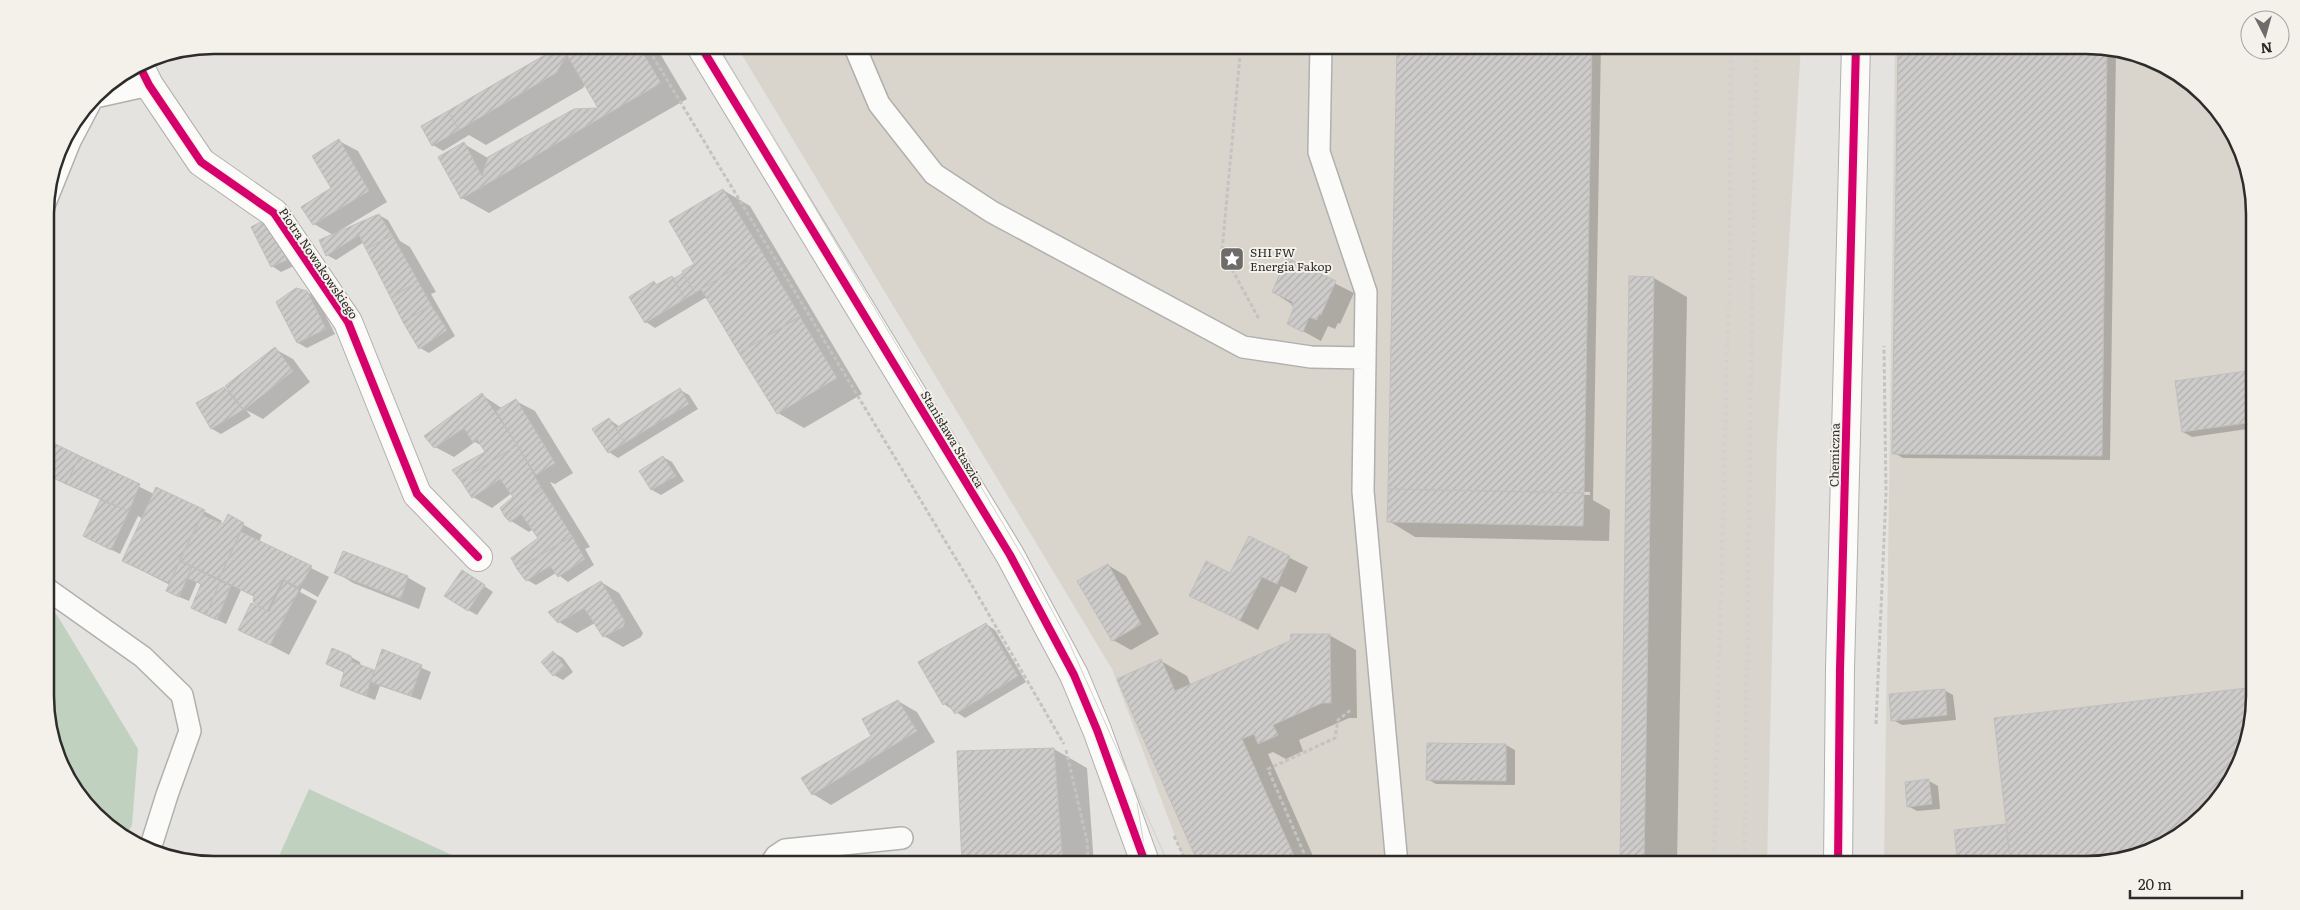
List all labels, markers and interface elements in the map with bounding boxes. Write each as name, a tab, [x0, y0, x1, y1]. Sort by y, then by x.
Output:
north arrow	[2240, 10, 2290, 60]
text: N	[2259, 38, 2273, 60]
street label: Piotra Nowakowskiego	[275, 204, 363, 322]
place label: SHI FW Energia Fakop	[1250, 243, 1332, 275]
place icon: SHI FW Energia Fakop	[1219, 246, 1245, 272]
street label: Stanisława Staszica	[917, 387, 989, 491]
street label: Chemiczna	[1824, 422, 1844, 487]
scale bar	[2130, 868, 2242, 900]
text: 20 m	[2138, 872, 2172, 895]

